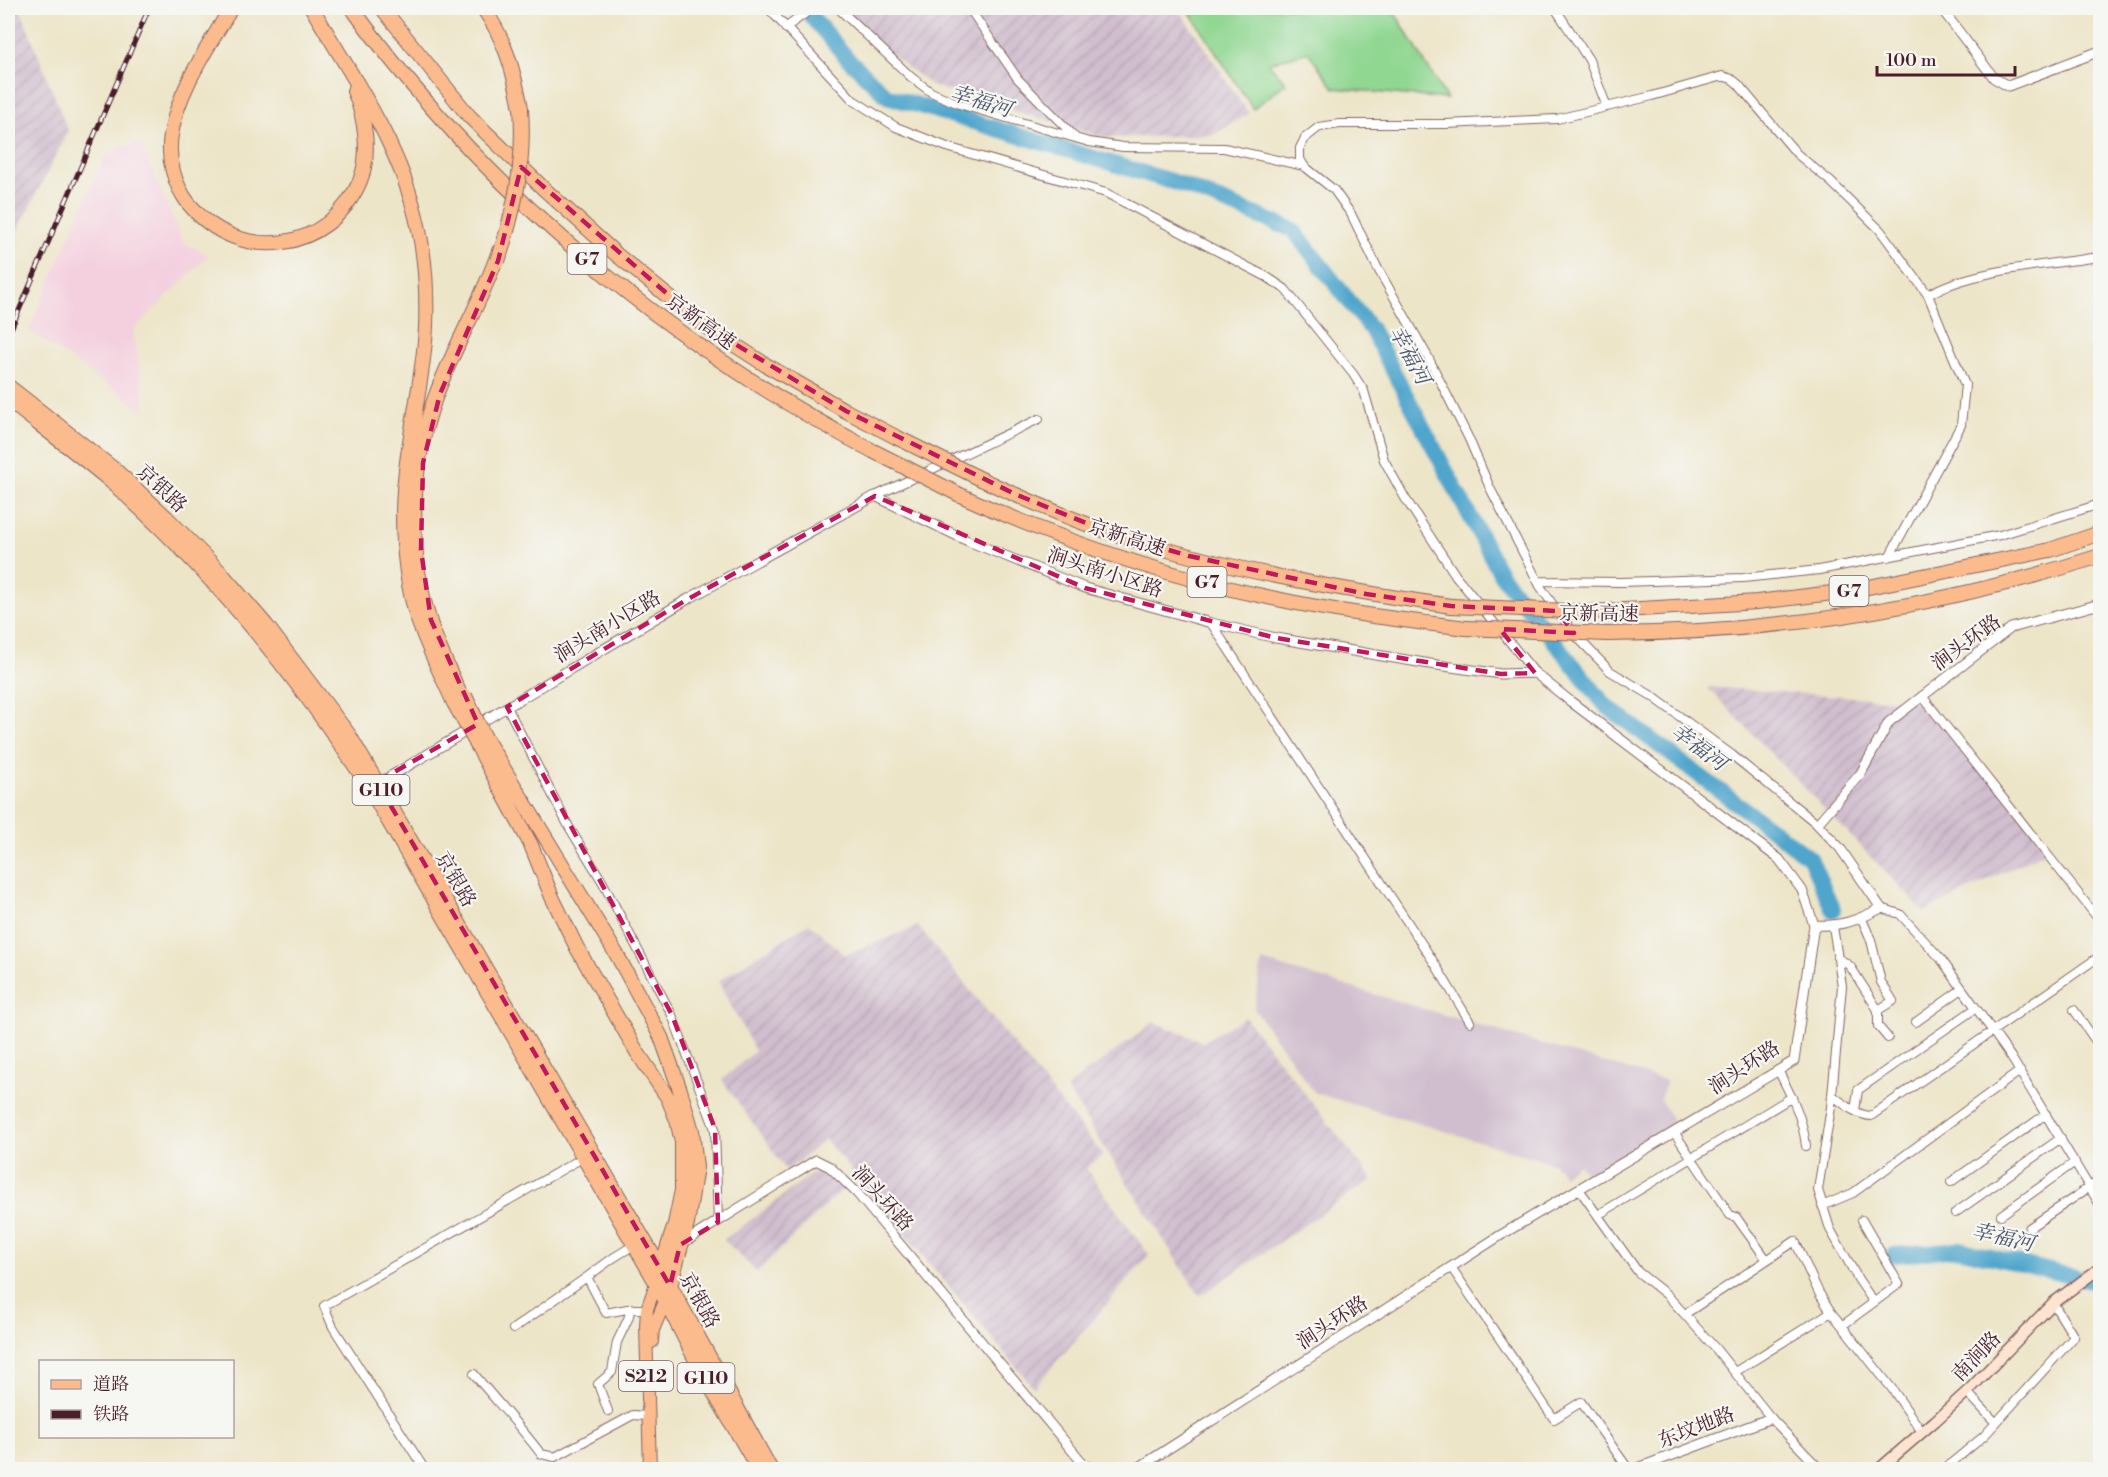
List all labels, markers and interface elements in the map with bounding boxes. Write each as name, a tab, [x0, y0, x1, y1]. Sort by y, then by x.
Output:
scale bar	[1877, 39, 2015, 77]
text: 100 m	[1886, 49, 1937, 72]
water label: 幸福河	[947, 80, 1018, 125]
road number: G7	[568, 244, 606, 274]
street label: 京新高速	[660, 289, 740, 356]
water label: 幸福河	[1383, 322, 1437, 393]
street label: 京银路	[131, 459, 191, 519]
street label: 京新高速	[1085, 514, 1168, 563]
street label: 涧头南小区路	[1044, 543, 1165, 604]
road number: G7	[1188, 567, 1226, 597]
road number: G7	[1830, 576, 1868, 606]
street label: 涧头南小区路	[550, 586, 666, 669]
street label: 京新高速	[1559, 601, 1639, 628]
street label: 涧头环路	[1927, 610, 2007, 677]
water label: 幸福河	[1665, 718, 1735, 780]
road number: G110	[352, 775, 410, 805]
street label: 京银路	[429, 848, 481, 912]
street label: 涧头环路	[1704, 1036, 1785, 1101]
street label: 涧头环路	[846, 1161, 918, 1237]
water label: 幸福河	[1969, 1218, 2040, 1259]
street label: 京银路	[673, 1268, 724, 1333]
street label: 涧头环路	[1292, 1291, 1373, 1356]
street label: 南涧路	[1947, 1327, 2007, 1387]
legend	[39, 1360, 234, 1438]
road number: S212	[619, 1361, 673, 1391]
road number: G110	[678, 1363, 734, 1393]
text: 道路	[93, 1373, 129, 1396]
street label: 东坟地路	[1655, 1402, 1738, 1454]
text: 铁路	[93, 1403, 129, 1426]

